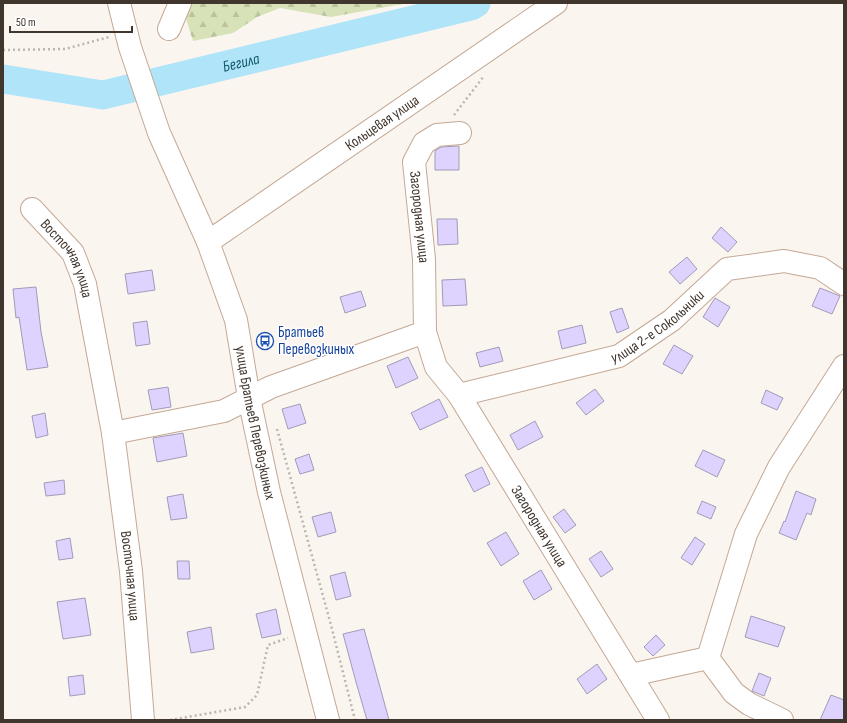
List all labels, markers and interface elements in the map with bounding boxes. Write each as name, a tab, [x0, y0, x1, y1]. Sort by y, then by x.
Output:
scale bar	[10, 8, 132, 34]
text: 50 m	[16, 15, 36, 30]
water label: Бегила	[221, 49, 262, 77]
street label: Кольцевая улица	[341, 91, 423, 155]
street label: Загородная улица	[405, 170, 433, 263]
street label: Восточная улица	[36, 215, 96, 300]
street label: улица 2-е Сокольники	[609, 286, 709, 368]
place label: Братьев Перевозкиных	[278, 323, 354, 359]
bus stop icon: Братьев Перевозкиных	[255, 331, 275, 351]
street label: улица Братьев Перевозкиных	[230, 344, 280, 502]
street label: Загородная улица	[507, 482, 571, 571]
street label: Восточная улица	[116, 530, 144, 622]

